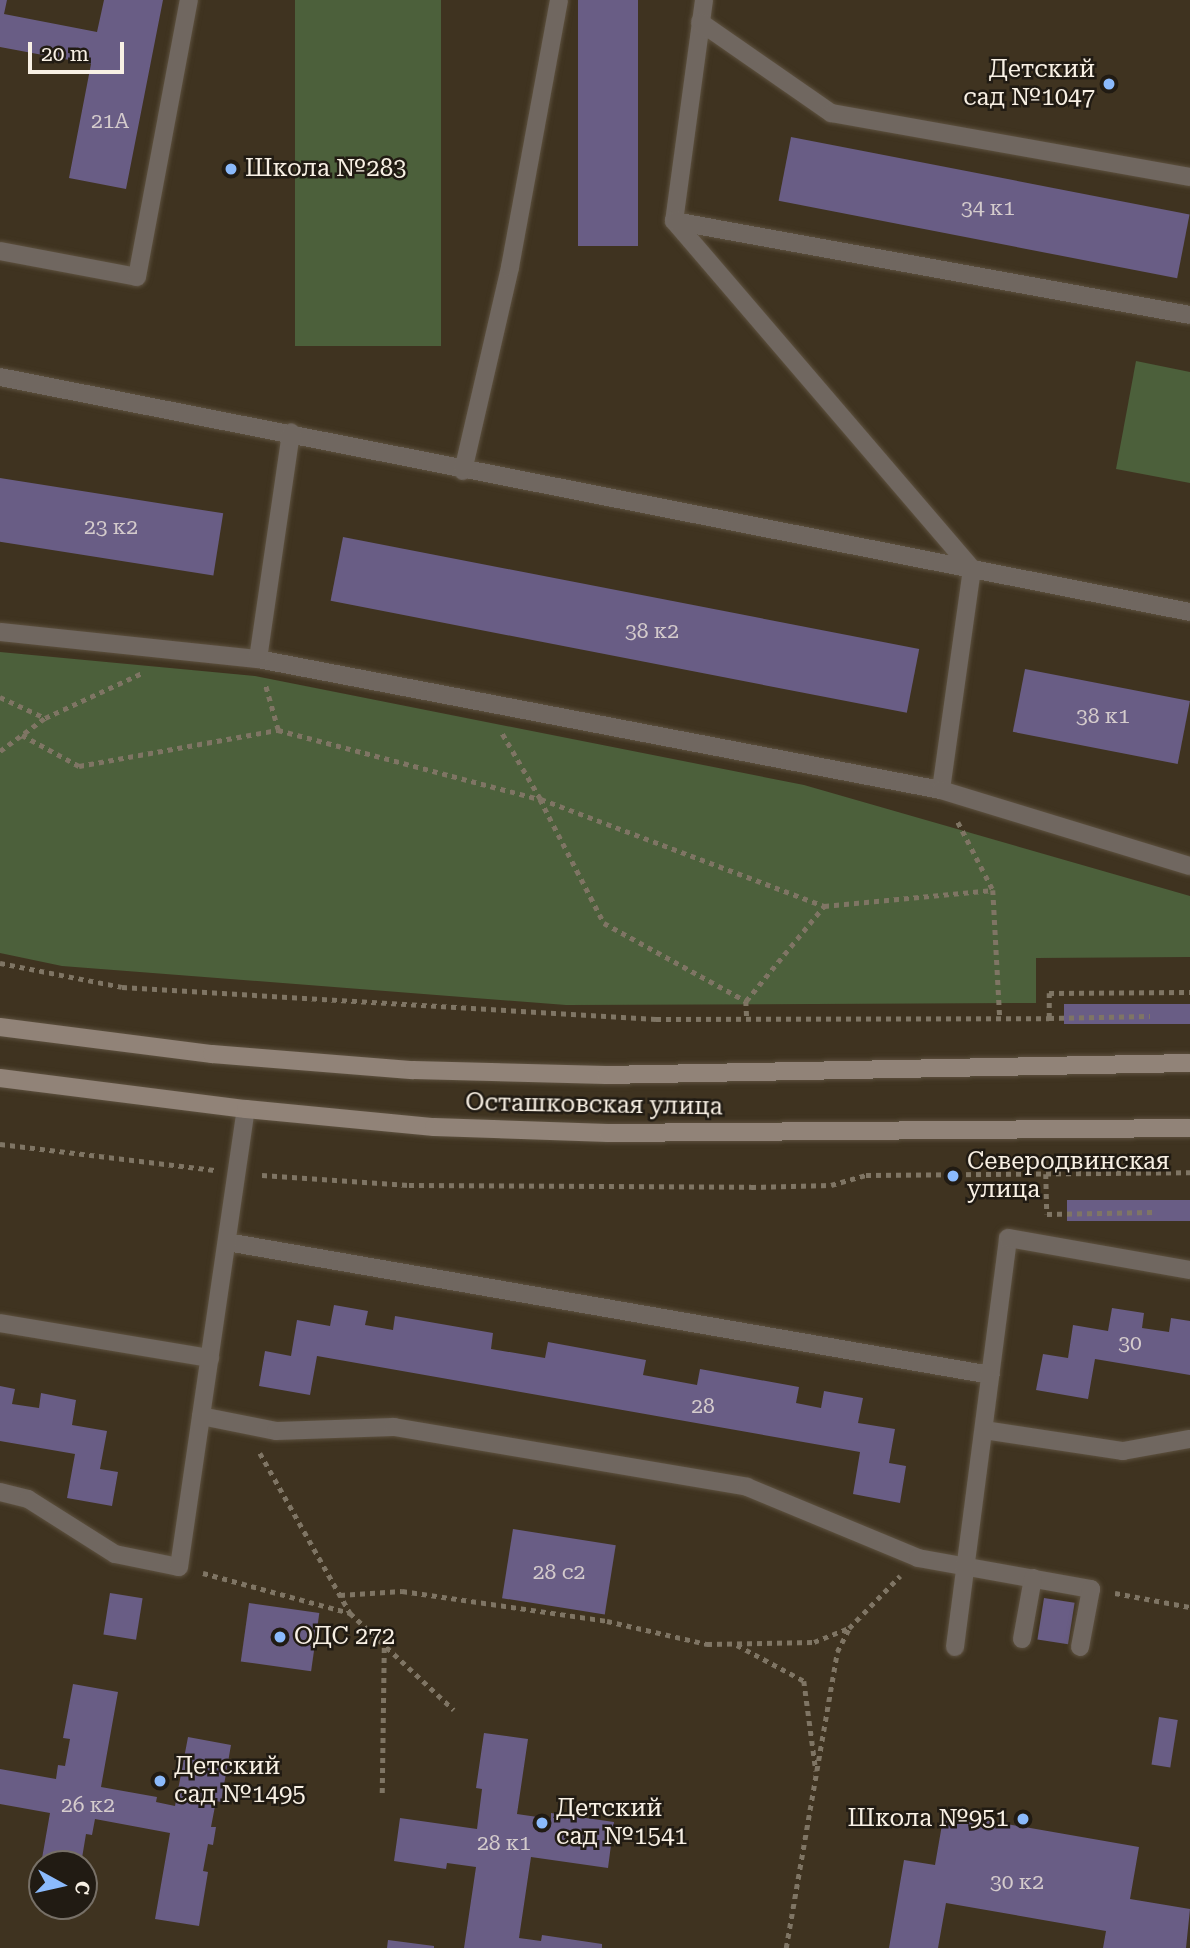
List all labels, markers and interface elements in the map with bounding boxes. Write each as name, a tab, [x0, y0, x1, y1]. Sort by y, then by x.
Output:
scale bar	[32, 28, 128, 72]
text: 20 m	[41, 42, 89, 66]
place label: Детский сад №1047	[963, 56, 1095, 112]
marker: Детский сад №1047	[1101, 76, 1117, 92]
house number: 21А	[91, 108, 129, 134]
place label: Школа №283	[245, 155, 407, 183]
marker: Школа №283	[223, 161, 239, 177]
house number: 34 к1	[961, 195, 1015, 221]
house number: 23 к2	[84, 514, 138, 540]
house number: 38 к2	[625, 618, 679, 644]
house number: 38 к1	[1076, 703, 1130, 729]
street label: Осташковская улица	[465, 1088, 723, 1122]
place label: Северодвинская улица	[967, 1148, 1170, 1204]
marker: Северодвинская улица	[945, 1168, 961, 1184]
house number: 30	[1118, 1330, 1142, 1356]
house number: 28	[691, 1393, 715, 1419]
house number: 28 с2	[533, 1559, 585, 1585]
place label: ОДС 272	[294, 1623, 395, 1651]
marker: ОДС 272	[272, 1629, 288, 1645]
place label: Детский сад №1495	[174, 1753, 306, 1809]
marker: Детский сад №1495	[152, 1773, 168, 1789]
house number: 26 к2	[61, 1792, 115, 1818]
place label: Детский сад №1541	[556, 1795, 688, 1851]
place label: Школа №951	[847, 1805, 1009, 1833]
marker: Школа №951	[1015, 1811, 1031, 1827]
marker: Детский сад №1541	[534, 1815, 550, 1831]
house number: 28 к1	[477, 1830, 531, 1856]
north arrow	[28, 1850, 98, 1920]
house number: 30 к2	[990, 1869, 1044, 1895]
text: С	[70, 1880, 95, 1896]

